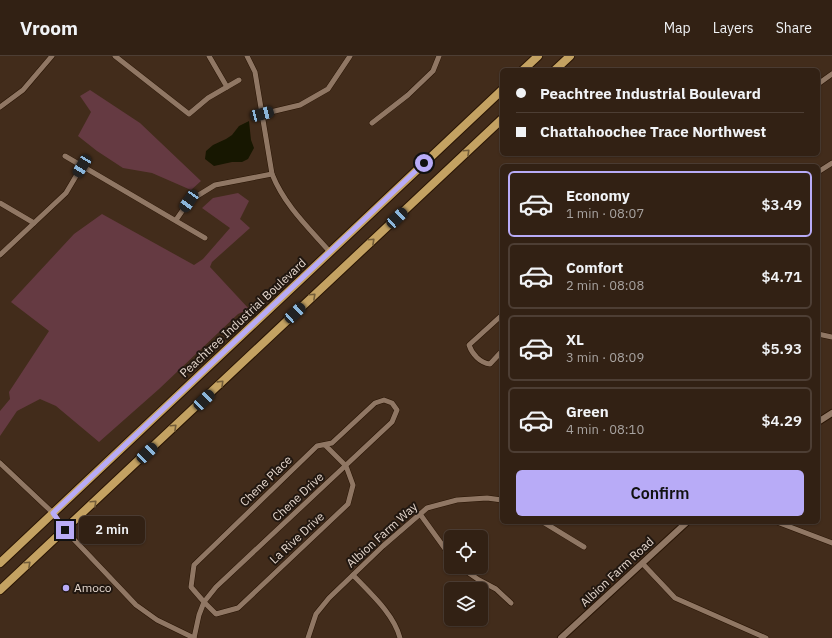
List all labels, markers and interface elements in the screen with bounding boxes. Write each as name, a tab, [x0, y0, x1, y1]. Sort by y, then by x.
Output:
text: Vroom	[20, 16, 78, 40]
text: Map	[664, 19, 691, 37]
text: Layers	[713, 19, 754, 37]
text: Share	[776, 19, 812, 37]
text: Peachtree Industrial Boulevard	[540, 84, 761, 103]
car	[249, 105, 275, 123]
text: Chattahoochee Trace Northwest	[540, 122, 766, 141]
one-way arrow	[462, 149, 470, 157]
car	[71, 153, 93, 179]
route start	[415, 154, 433, 172]
icon: car	[518, 186, 554, 222]
text: Economy	[566, 186, 630, 205]
car	[177, 188, 201, 214]
text: $3.49	[762, 195, 802, 214]
car	[384, 205, 410, 231]
text: 1 min · 08:07	[566, 205, 644, 222]
one-way arrow	[367, 238, 375, 245]
street label: Peachtree Industrial Boulevard	[176, 255, 309, 380]
icon: car	[518, 258, 554, 294]
text: Comfort	[566, 258, 623, 277]
text: $4.71	[762, 267, 802, 286]
text: 2 min · 08:08	[566, 277, 644, 294]
one-way arrow	[308, 293, 316, 301]
car	[282, 300, 308, 326]
icon: car	[518, 330, 554, 366]
text: XL	[566, 330, 584, 349]
text: $5.93	[762, 339, 802, 358]
text: 3 min · 08:09	[566, 349, 644, 366]
one-way arrow	[216, 380, 224, 388]
car	[191, 387, 217, 413]
icon: car	[518, 402, 554, 438]
text: Green	[566, 402, 609, 421]
text: $4.29	[762, 411, 802, 430]
text: 4 min · 08:10	[566, 421, 644, 438]
one-way arrow	[169, 425, 177, 432]
car	[134, 440, 160, 466]
street label: Chene Place	[236, 452, 295, 509]
street label: Chene Drive	[269, 469, 327, 524]
button: Confirm	[516, 470, 804, 516]
street label: Albion Farm Way	[343, 499, 420, 570]
one-way arrow	[89, 501, 96, 508]
street label: La Rive Drive	[266, 508, 327, 567]
callout: 2 min	[79, 516, 145, 544]
route end	[56, 521, 74, 539]
text: 2 min	[95, 521, 129, 538]
map controls	[444, 530, 488, 626]
button: locate	[444, 530, 488, 574]
street label: Albion Farm Road	[577, 534, 657, 610]
one-way arrow	[23, 561, 31, 568]
place label: Amoco	[74, 580, 112, 595]
button: layers	[444, 582, 488, 626]
marker: Amoco	[61, 583, 71, 593]

